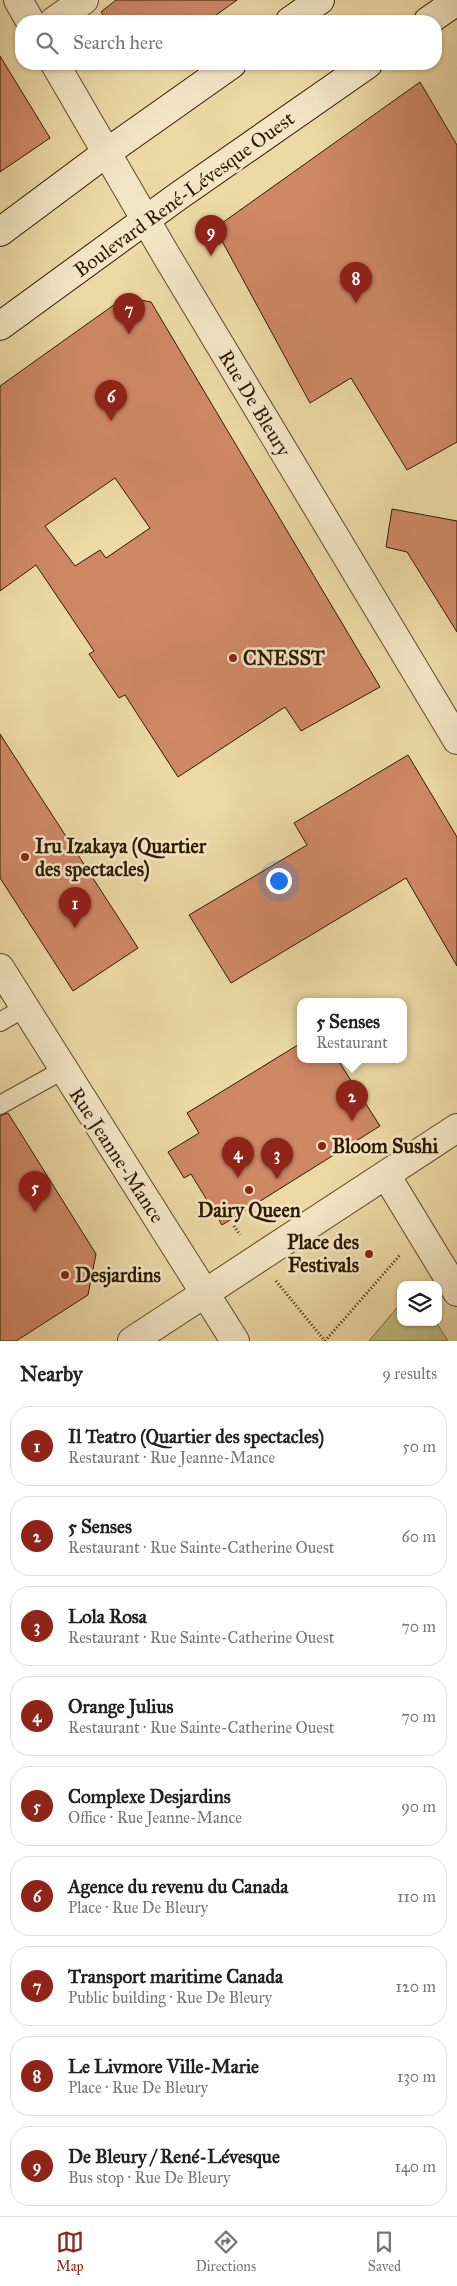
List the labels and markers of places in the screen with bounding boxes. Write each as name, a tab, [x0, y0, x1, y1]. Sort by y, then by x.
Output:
pin: 9	[195, 215, 227, 256]
pin: 8	[340, 262, 372, 303]
pin: 7	[113, 293, 145, 334]
pin: 6	[95, 380, 127, 421]
place label: CNESST	[243, 646, 325, 670]
marker: CNESST	[227, 652, 239, 664]
place label: Iru Izakaya (Quartier des spectacles)	[35, 834, 207, 882]
marker: Iru Izakaya (Quartier des spectacles)	[19, 851, 31, 863]
pin: 1	[59, 887, 91, 928]
pin: 2	[336, 1080, 368, 1121]
place label: Bloom Sushi	[332, 1134, 439, 1158]
pin: 4	[222, 1137, 254, 1178]
pin: 3	[261, 1138, 293, 1179]
marker: Bloom Sushi	[316, 1140, 328, 1152]
pin: 5	[19, 1171, 51, 1212]
marker: Dairy Queen	[243, 1184, 255, 1196]
place label: Dairy Queen	[197, 1198, 301, 1223]
place label: Place des Festivals	[287, 1230, 360, 1277]
marker: Place des Festivals	[363, 1248, 375, 1260]
place label: Desjardins	[75, 1263, 161, 1288]
marker: Desjardins	[59, 1269, 71, 1281]

